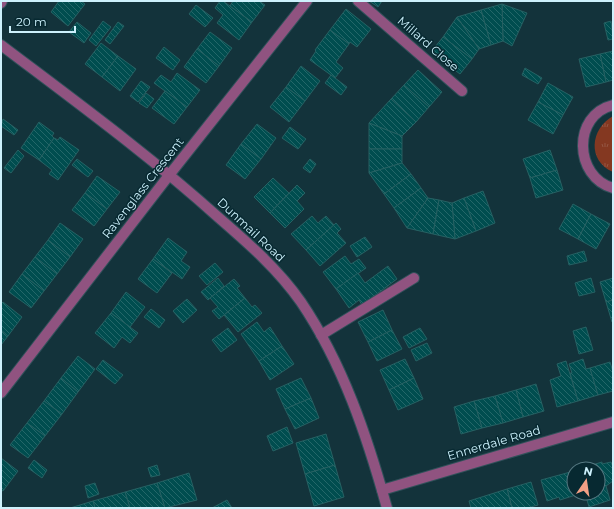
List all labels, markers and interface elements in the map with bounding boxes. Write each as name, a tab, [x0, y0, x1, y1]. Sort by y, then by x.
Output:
scale bar	[10, 8, 75, 34]
street label: Millard Close	[395, 13, 462, 74]
text: 20 m	[16, 14, 47, 29]
street label: Ravenglass Crescent	[99, 134, 187, 241]
street label: Dunmail Road	[214, 195, 288, 265]
street label: Ennerdale Road	[445, 422, 542, 463]
north arrow	[566, 461, 606, 501]
text: N	[582, 463, 594, 479]

